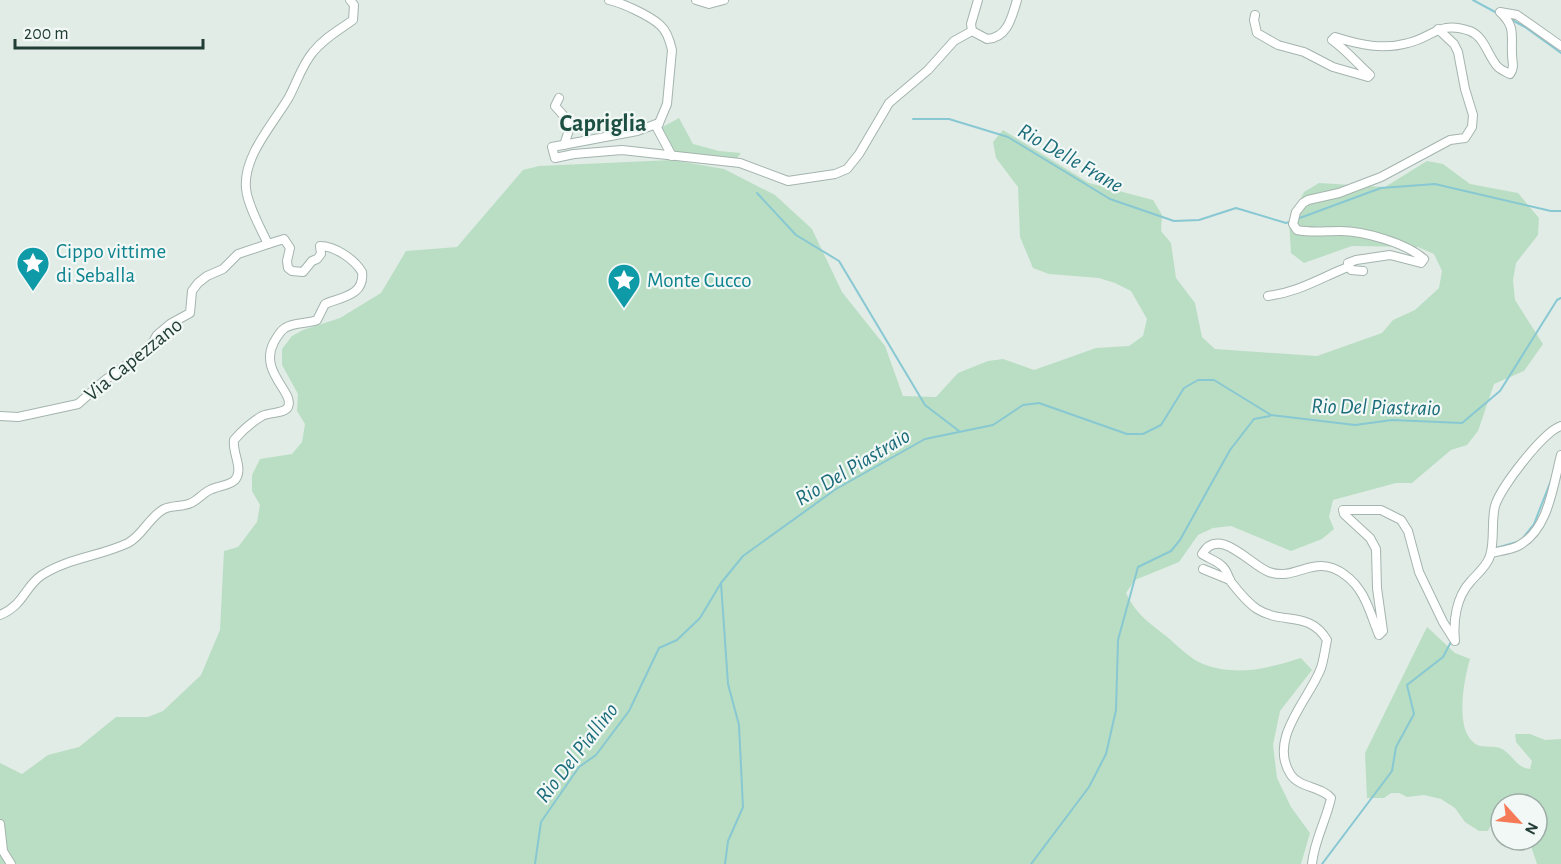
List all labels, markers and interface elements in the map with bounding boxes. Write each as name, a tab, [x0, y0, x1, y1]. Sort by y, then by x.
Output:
scale bar	[15, 12, 202, 50]
text: 200 m	[24, 25, 69, 43]
district label: Capriglia	[560, 112, 646, 136]
water label: Rio Delle Frane	[1014, 119, 1127, 197]
place label: Cippo vittime di Seballa	[56, 241, 166, 286]
place icon: Cippo vittime di Seballa	[15, 245, 51, 292]
place icon: Monte Cucco	[606, 262, 642, 309]
place label: Monte Cucco	[647, 270, 751, 291]
street label: Via Capezzano	[80, 314, 186, 405]
water label: Rio Del Piastraio	[1311, 395, 1441, 419]
water label: Rio Del Piastraio	[791, 424, 914, 510]
water label: Rio Del Piallino	[531, 699, 622, 807]
north arrow	[1489, 792, 1549, 852]
text: N	[1522, 820, 1541, 837]

